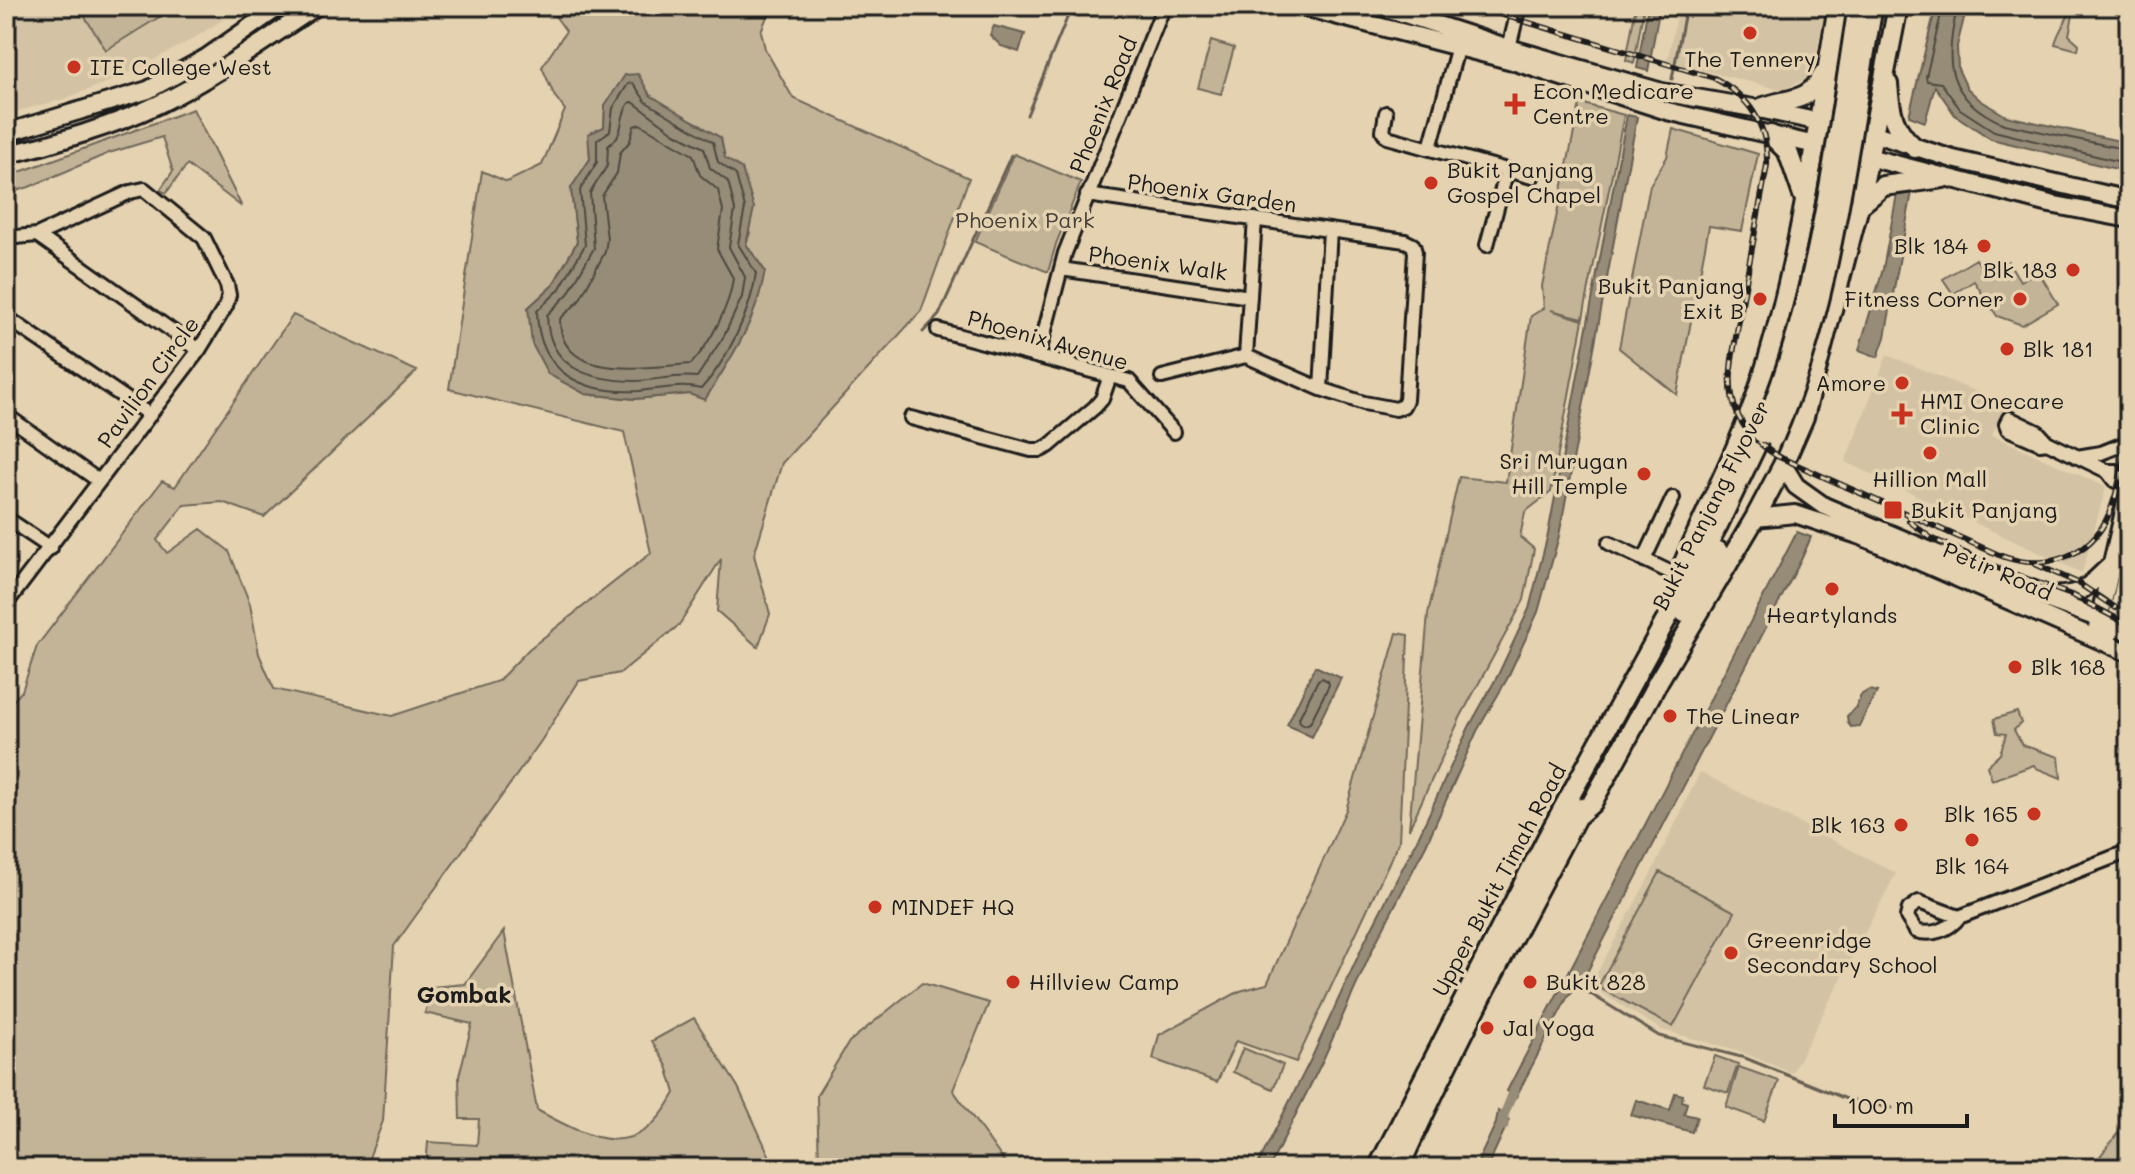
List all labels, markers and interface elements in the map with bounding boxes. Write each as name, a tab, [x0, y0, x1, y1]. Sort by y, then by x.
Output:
marker: The Tennery	[1741, 24, 1759, 42]
street label: Phoenix Road	[1062, 32, 1143, 177]
place label: The Tennery	[1684, 44, 1816, 73]
place label: ITE College West	[90, 52, 272, 81]
marker: ITE College West	[65, 58, 83, 76]
place label: Econ Medicare Centre	[1533, 76, 1694, 130]
marker: Econ Medicare Centre	[1504, 93, 1526, 115]
place label: Bukit Panjang Gospel Chapel	[1447, 155, 1601, 209]
street label: Phoenix Garden	[1126, 166, 1299, 219]
marker: Bukit Panjang Gospel Chapel	[1422, 174, 1440, 192]
park label: Phoenix Park	[955, 205, 1095, 234]
place label: Blk 184	[1894, 231, 1968, 260]
marker: Blk 184	[1975, 237, 1993, 255]
street label: Phoenix Walk	[1087, 238, 1229, 287]
place label: Blk 183	[1983, 255, 2057, 284]
marker: Blk 183	[2064, 261, 2082, 279]
place label: Bukit Panjang Exit B	[1598, 271, 1744, 325]
place label: Fitness Corner	[1844, 284, 2004, 313]
marker: Bukit Panjang Exit B	[1751, 290, 1769, 308]
marker: Fitness Corner	[2011, 290, 2029, 308]
street label: Phoenix Avenue	[964, 303, 1132, 376]
street label: Pavilion Circle	[90, 310, 205, 453]
place label: Blk 181	[2023, 334, 2094, 363]
marker: Blk 181	[1998, 340, 2016, 358]
place label: Amore	[1816, 368, 1886, 397]
marker: Amore	[1893, 374, 1911, 392]
place label: HMI Onecare Clinic	[1920, 386, 2064, 440]
street label: Bukit Panjang Flyover	[1645, 395, 1776, 615]
marker: HMI Onecare Clinic	[1891, 403, 1913, 425]
marker: Hillion Mall	[1921, 444, 1939, 462]
place label: Sri Murugan Hill Temple	[1499, 446, 1628, 500]
place label: Hillion Mall	[1873, 464, 1987, 493]
marker: Sri Murugan Hill Temple	[1635, 465, 1653, 483]
place label: Bukit Panjang	[1911, 495, 2057, 524]
marker: Bukit Panjang	[1882, 499, 1904, 521]
street label: Petir Road	[1939, 534, 2057, 607]
marker: Heartylands	[1823, 580, 1841, 598]
place label: Heartylands	[1766, 600, 1898, 629]
place label: Blk 168	[2031, 652, 2105, 681]
marker: Blk 168	[2006, 658, 2024, 676]
place label: The Linear	[1686, 701, 1800, 730]
marker: The Linear	[1661, 707, 1679, 725]
street label: Upper Bukit Timah Road	[1425, 759, 1572, 1001]
place label: Blk 165	[1944, 799, 2018, 828]
marker: Blk 165	[2025, 805, 2043, 823]
place label: Blk 163	[1811, 810, 1885, 839]
marker: Blk 163	[1892, 816, 1910, 834]
marker: Blk 164	[1963, 831, 1981, 849]
place label: Blk 164	[1935, 851, 2009, 880]
place label: MINDEF HQ	[891, 892, 1014, 921]
marker: MINDEF HQ	[866, 898, 884, 916]
place label: Greenridge Secondary School	[1747, 925, 1938, 979]
marker: Greenridge Secondary School	[1722, 944, 1740, 962]
place label: Hillview Camp	[1029, 967, 1179, 996]
place label: Bukit 828	[1546, 967, 1646, 996]
marker: Hillview Camp	[1004, 973, 1022, 991]
marker: Bukit 828	[1521, 973, 1539, 991]
district label: Gombak	[416, 978, 512, 1009]
place label: Jal Yoga	[1503, 1013, 1595, 1042]
marker: Jal Yoga	[1478, 1019, 1496, 1037]
scale bar	[1835, 1078, 1967, 1128]
text: 100 m	[1847, 1089, 1914, 1120]

